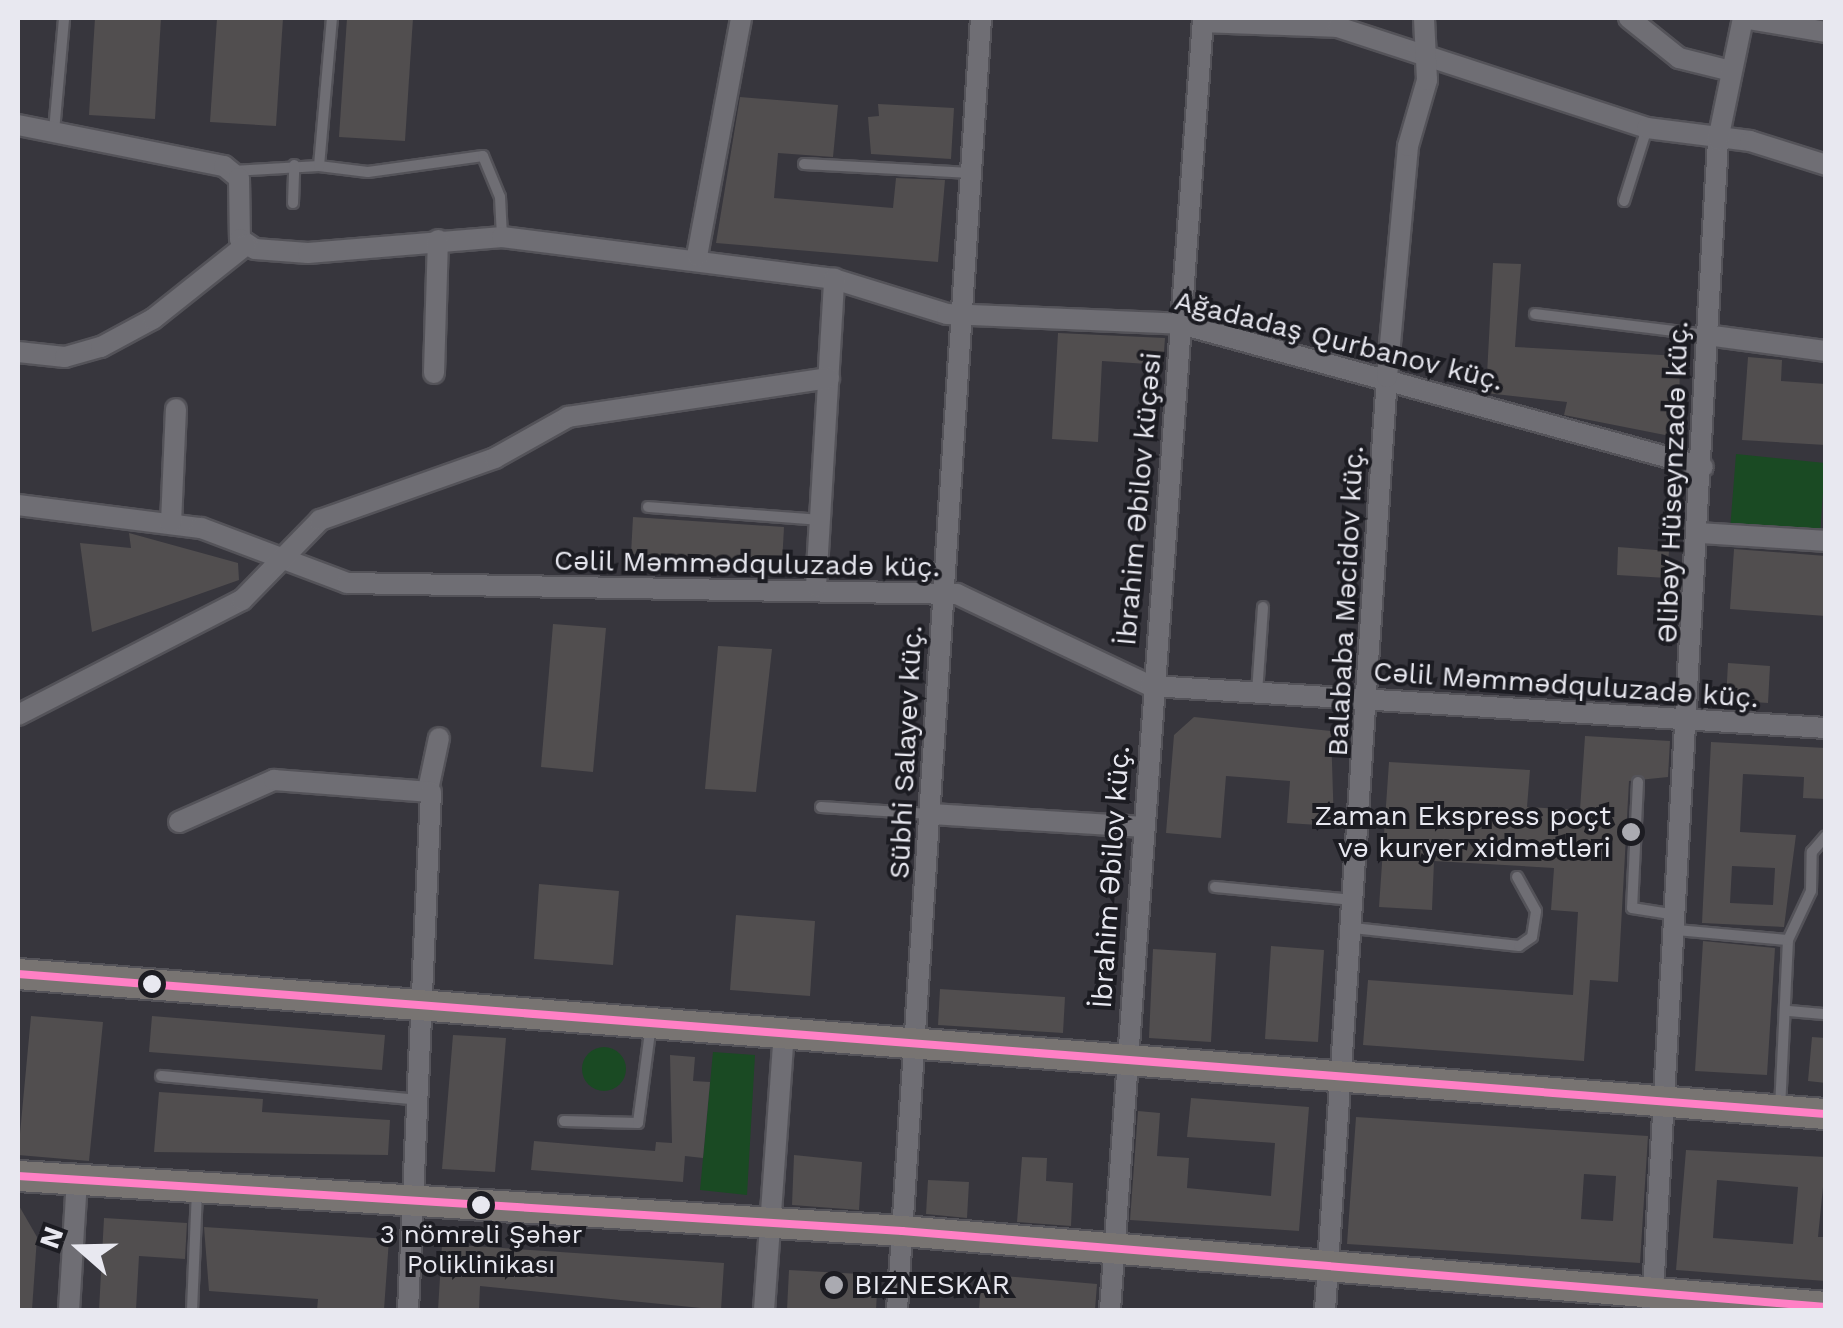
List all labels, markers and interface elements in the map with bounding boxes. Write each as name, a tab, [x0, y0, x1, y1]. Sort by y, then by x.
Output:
street label: Ağadadaş Qurbanov küç.	[1171, 284, 1507, 398]
street label: Əlibəy Hüseynzadə küç.	[1651, 320, 1695, 644]
street label: İbrahim Əbilov küçəsi	[1109, 351, 1169, 647]
street label: Balababa Məcidov küç.	[1321, 444, 1371, 758]
street label: Cəlil Məmmədquluzadə küç.	[553, 544, 941, 584]
street label: Sübhi Salayev küç.	[883, 624, 929, 880]
street label: Cəlil Məmmədquluzadə küç.	[1372, 655, 1760, 715]
street label: İbrahim Əbilov küç.	[1085, 744, 1137, 1010]
place label: Zaman Ekspress poçt və kuryer xidmətləri	[1314, 799, 1611, 865]
marker: Zaman Ekspress poçt və kuryer xidmətləri	[1620, 821, 1642, 843]
unlabelled marker	[142, 974, 162, 994]
marker: 3 nömrəli Şəhər Poliklinikası	[471, 1195, 491, 1215]
north arrow	[30, 1198, 130, 1298]
place label: 3 nömrəli Şəhər Poliklinikası	[380, 1219, 582, 1280]
text: N	[32, 1222, 70, 1253]
place label: BIZNESKAR	[854, 1268, 1010, 1302]
marker: BIZNESKAR	[823, 1274, 845, 1296]

